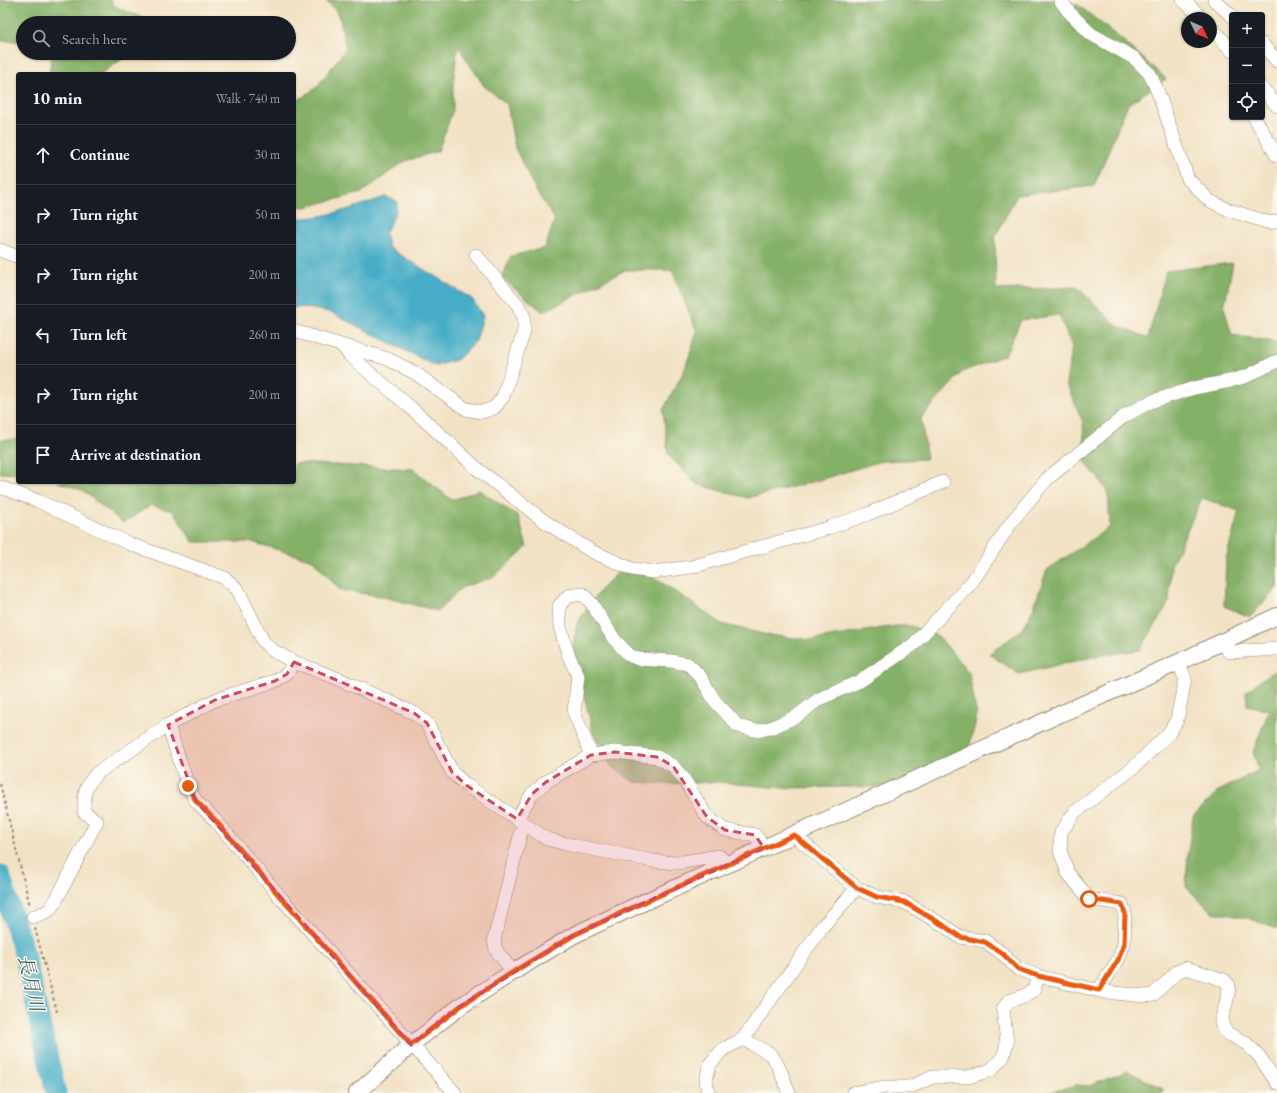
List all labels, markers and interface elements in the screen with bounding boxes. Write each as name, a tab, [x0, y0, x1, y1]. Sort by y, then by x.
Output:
north arrow	[1181, 12, 1217, 48]
map controls	[1229, 12, 1265, 120]
button: +	[1229, 12, 1265, 48]
search box	[16, 16, 296, 60]
icon: search	[30, 27, 52, 49]
text: Search here	[62, 29, 127, 48]
button: −	[1229, 48, 1265, 84]
button: locate	[1229, 84, 1265, 120]
text: 10 min	[32, 87, 82, 109]
text: Walk · 740 m	[216, 90, 280, 107]
icon: ahead	[32, 144, 54, 166]
text: Continue	[70, 145, 130, 164]
text: 30 m	[255, 146, 280, 163]
icon: right	[32, 204, 54, 226]
text: Turn right	[70, 205, 138, 224]
text: 50 m	[255, 206, 280, 223]
icon: right	[32, 264, 54, 286]
text: Turn right	[70, 265, 138, 284]
text: 200 m	[249, 266, 280, 283]
icon: left	[32, 324, 54, 346]
text: Turn left	[70, 325, 127, 344]
text: 260 m	[249, 326, 280, 343]
icon: right	[32, 384, 54, 406]
text: Turn right	[70, 385, 138, 404]
text: 200 m	[249, 386, 280, 403]
icon: arrive	[32, 444, 54, 466]
text: Arrive at destination	[70, 445, 201, 464]
route end	[179, 777, 197, 795]
route start	[1080, 890, 1098, 908]
water label: 長月川	[12, 952, 50, 1016]

